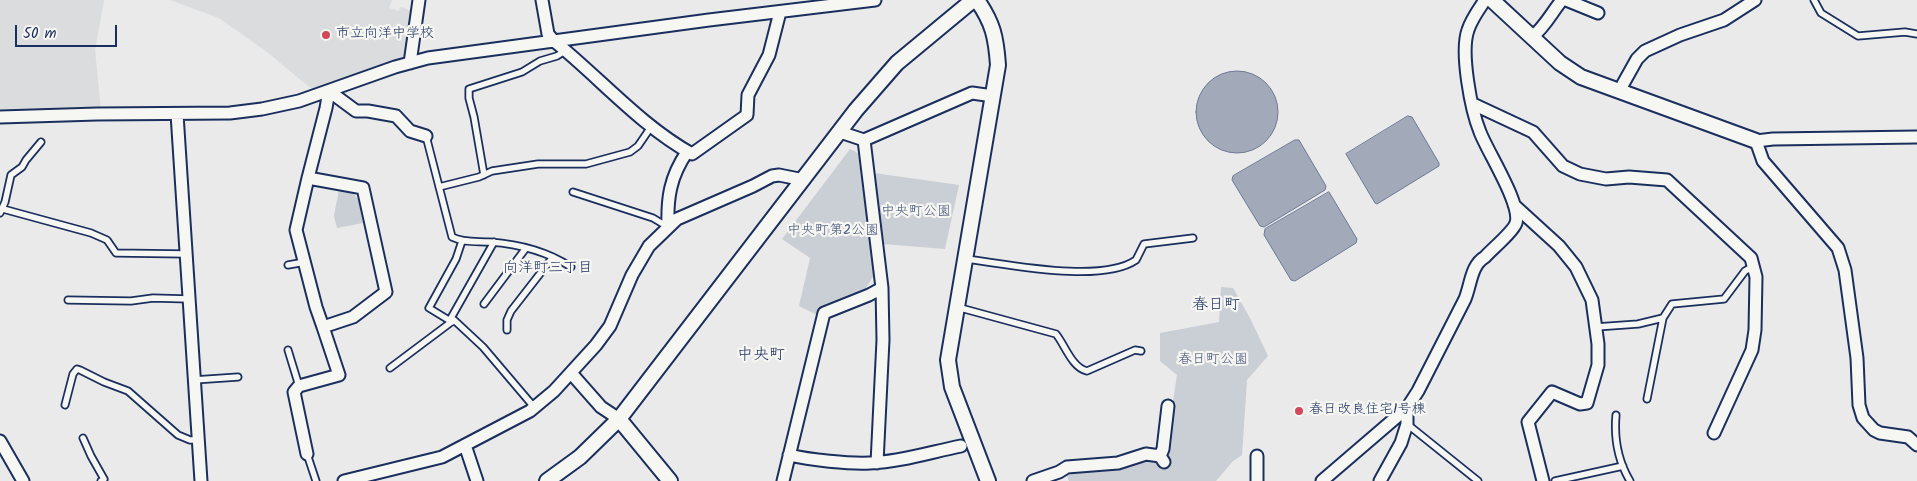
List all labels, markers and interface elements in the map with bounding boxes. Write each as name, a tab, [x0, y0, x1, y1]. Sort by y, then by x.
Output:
scale bar	[18, 15, 120, 47]
text: 50 m	[23, 22, 57, 46]
place label: 市立向洋中学校	[336, 27, 434, 43]
marker: 市立向洋中学校	[320, 29, 332, 41]
park label: 中央町公園	[881, 205, 951, 221]
park label: 中央町第2公園	[787, 224, 879, 240]
district label: 向洋町三丁目	[503, 260, 593, 278]
district label: 春日町	[1192, 296, 1240, 316]
district label: 中央町	[737, 346, 785, 366]
park label: 春日町公園	[1178, 353, 1248, 369]
place label: 春日改良住宅1号棟	[1309, 403, 1425, 419]
marker: 春日改良住宅1号棟	[1293, 405, 1305, 417]

